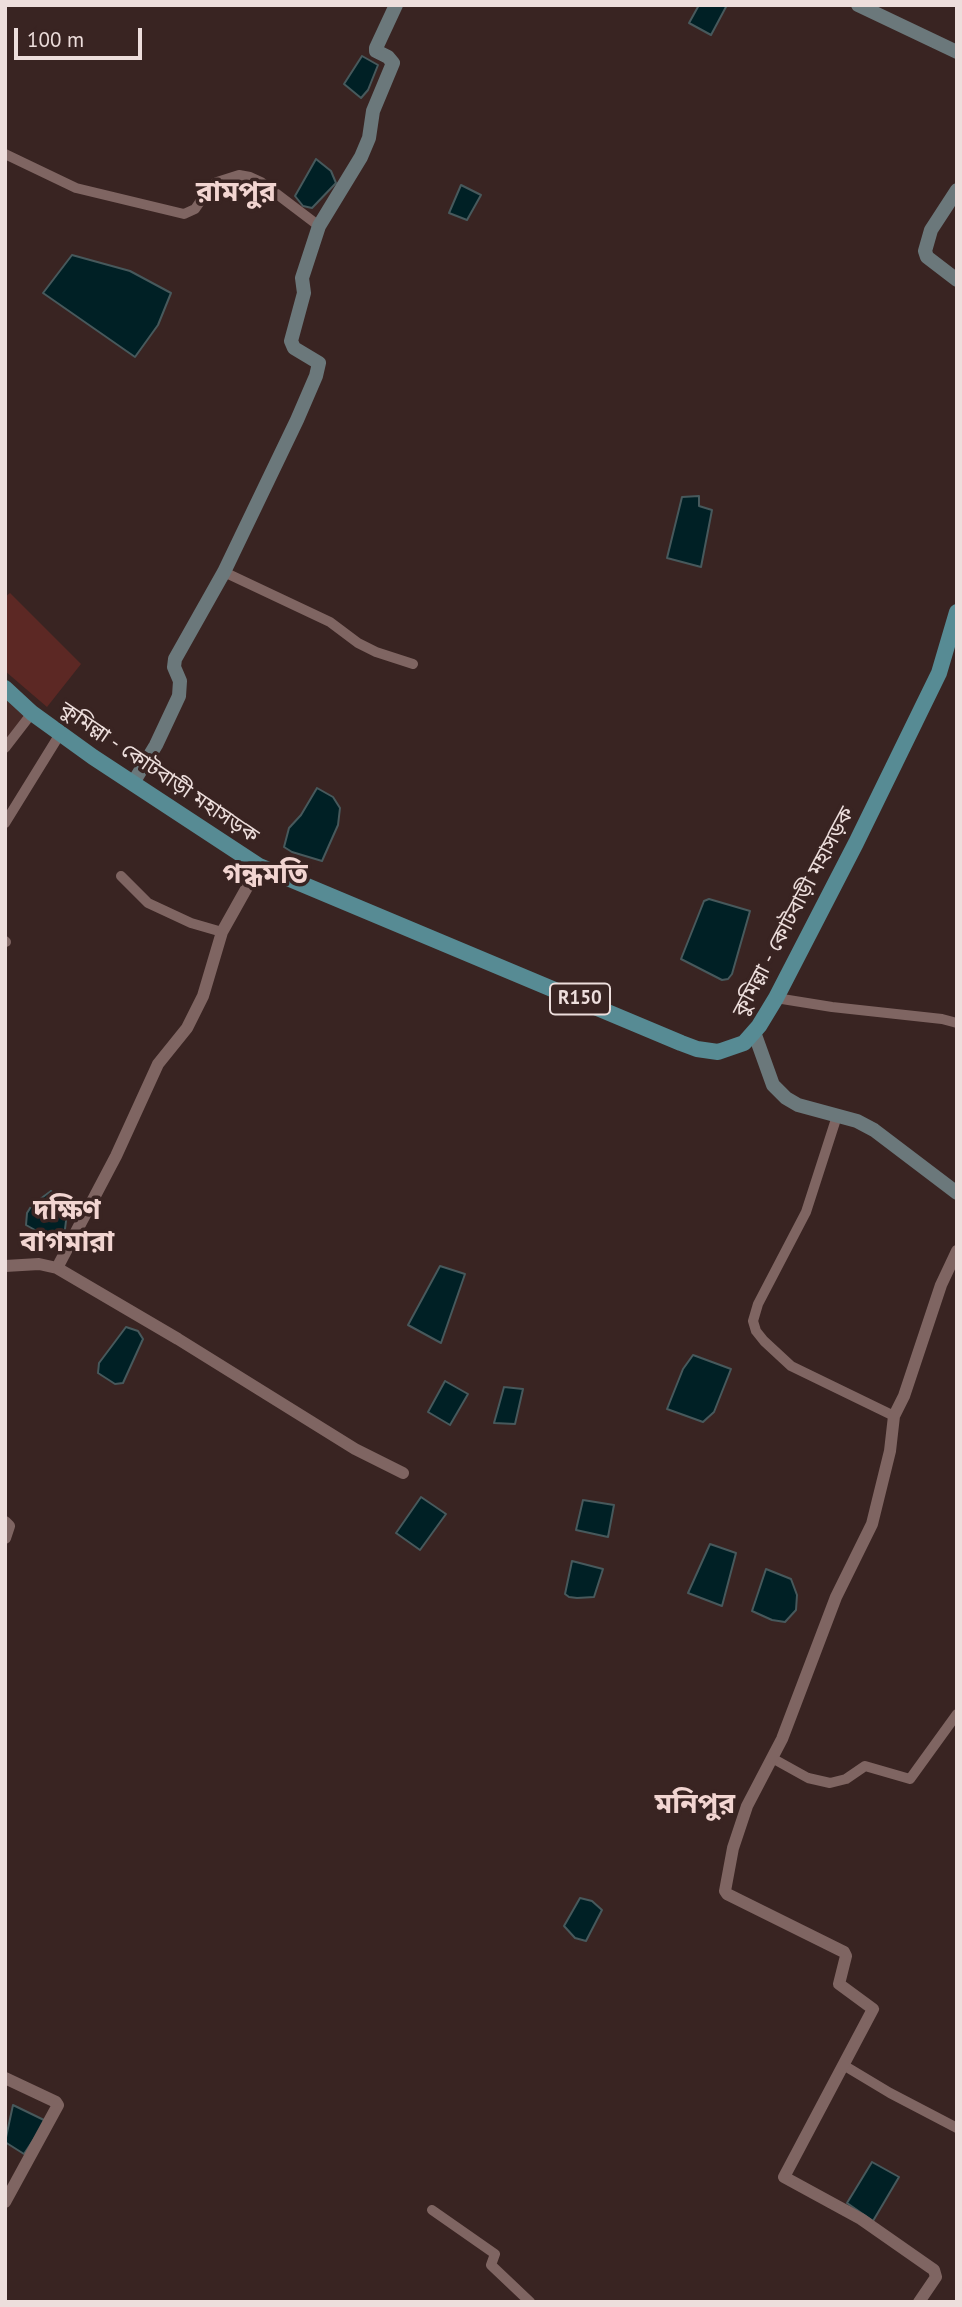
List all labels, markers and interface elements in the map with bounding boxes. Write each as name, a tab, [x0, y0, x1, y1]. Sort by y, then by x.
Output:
scale bar	[18, 14, 145, 58]
text: 100 m	[27, 26, 84, 53]
district label: রামপুর	[196, 176, 276, 210]
street label: কুমিল্লা - কোটবাড়ী মহাসড়ক	[55, 697, 263, 849]
street label: কুমিল্লা - কোটবাড়ী মহাসড়ক	[728, 803, 860, 1021]
district label: গন্ধমতি	[222, 858, 308, 892]
road number: R150	[550, 984, 610, 1015]
district label: দক্ষিণ বাগমারা	[20, 1194, 114, 1260]
district label: মনিপুর	[655, 1788, 735, 1822]

